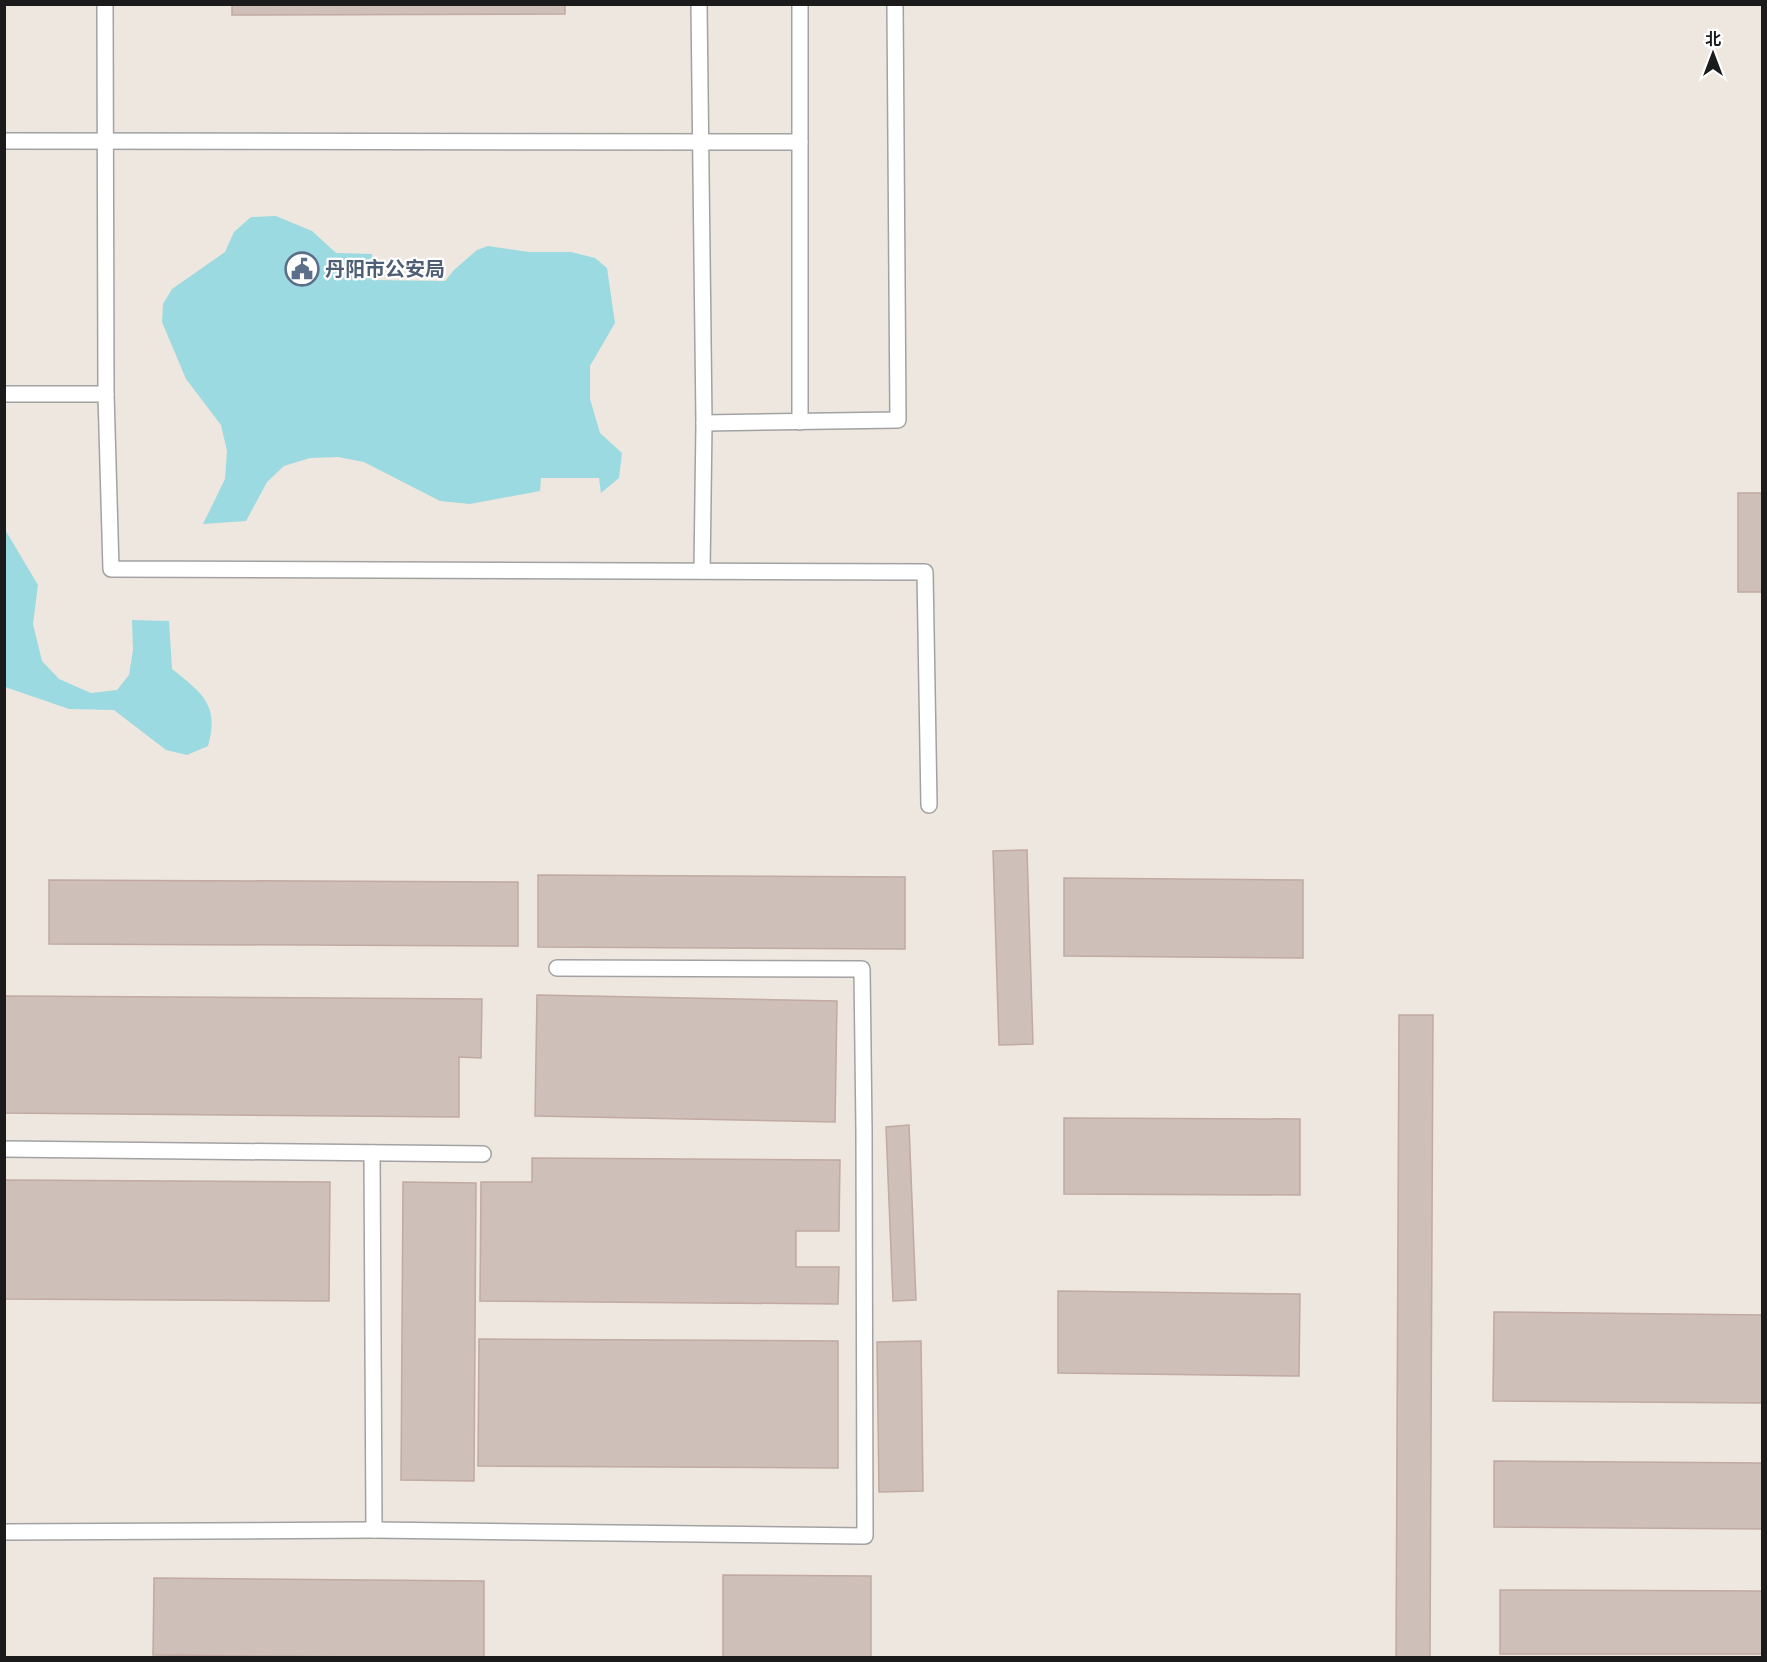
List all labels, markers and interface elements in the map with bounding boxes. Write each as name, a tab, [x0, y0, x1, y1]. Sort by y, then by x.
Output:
north arrow	[1683, 24, 1743, 84]
text: 北	[1705, 30, 1721, 50]
public building icon: 丹阳市公安局	[284, 251, 320, 287]
place label: 丹阳市公安局	[325, 258, 445, 282]

